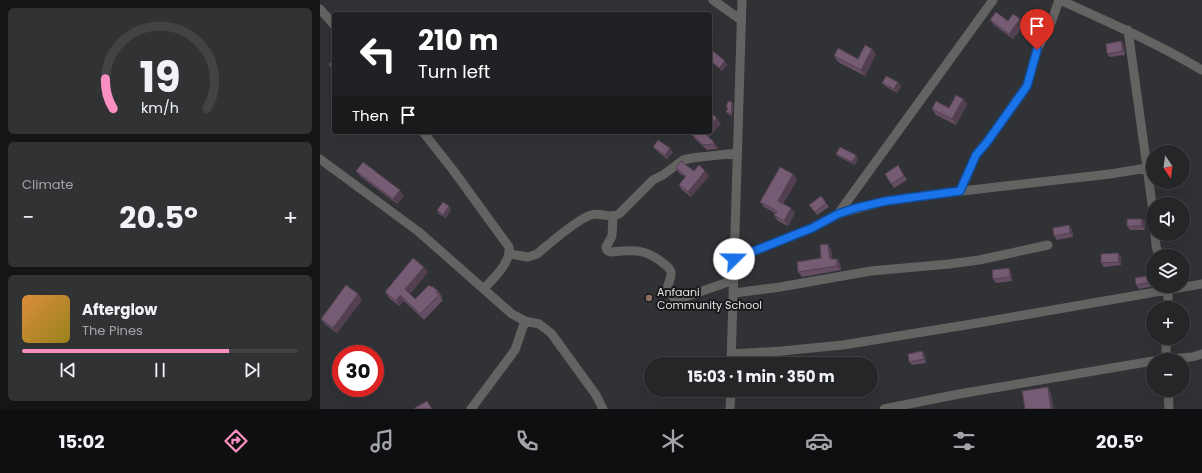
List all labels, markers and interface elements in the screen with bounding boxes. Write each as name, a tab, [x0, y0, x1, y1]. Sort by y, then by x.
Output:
pin	[1020, 9, 1054, 50]
icon: arrive	[1026, 15, 1048, 37]
text: 210 m	[418, 21, 498, 60]
icon: left	[352, 28, 404, 80]
text: 19	[139, 48, 181, 107]
text: Turn left	[418, 59, 490, 84]
text: km/h	[141, 97, 179, 117]
icon: arrive	[397, 104, 419, 126]
text: Then	[352, 105, 389, 126]
north arrow	[1146, 145, 1190, 189]
map controls	[1146, 145, 1190, 397]
text: Climate	[22, 175, 73, 194]
text: 20.5°	[119, 196, 198, 239]
button: sound	[1146, 197, 1190, 241]
text: −	[22, 202, 34, 233]
text: +	[283, 202, 298, 233]
position arrow	[713, 238, 755, 280]
button: layers	[1146, 249, 1190, 293]
place label: Anfaani Community School	[657, 284, 762, 313]
marker: Anfaani Community School	[644, 293, 654, 303]
text: Afterglow	[82, 299, 157, 320]
button: +	[1146, 301, 1190, 345]
text: The Pines	[82, 321, 143, 340]
speed limit sign: 30	[332, 345, 384, 397]
button: −	[1146, 353, 1190, 397]
icon: previous	[57, 359, 79, 381]
icon: pause	[149, 359, 171, 381]
icon: next	[241, 359, 263, 381]
text: 15:03 · 1 min · 350 m	[687, 366, 835, 387]
icon: directions	[222, 427, 250, 455]
icon: music	[368, 427, 396, 455]
icon: phone	[513, 427, 541, 455]
icon: climate	[659, 427, 687, 455]
icon: car	[805, 427, 833, 455]
icon: filters	[950, 427, 978, 455]
text: 15:02	[59, 429, 104, 454]
text: 20.5°	[1096, 429, 1143, 454]

